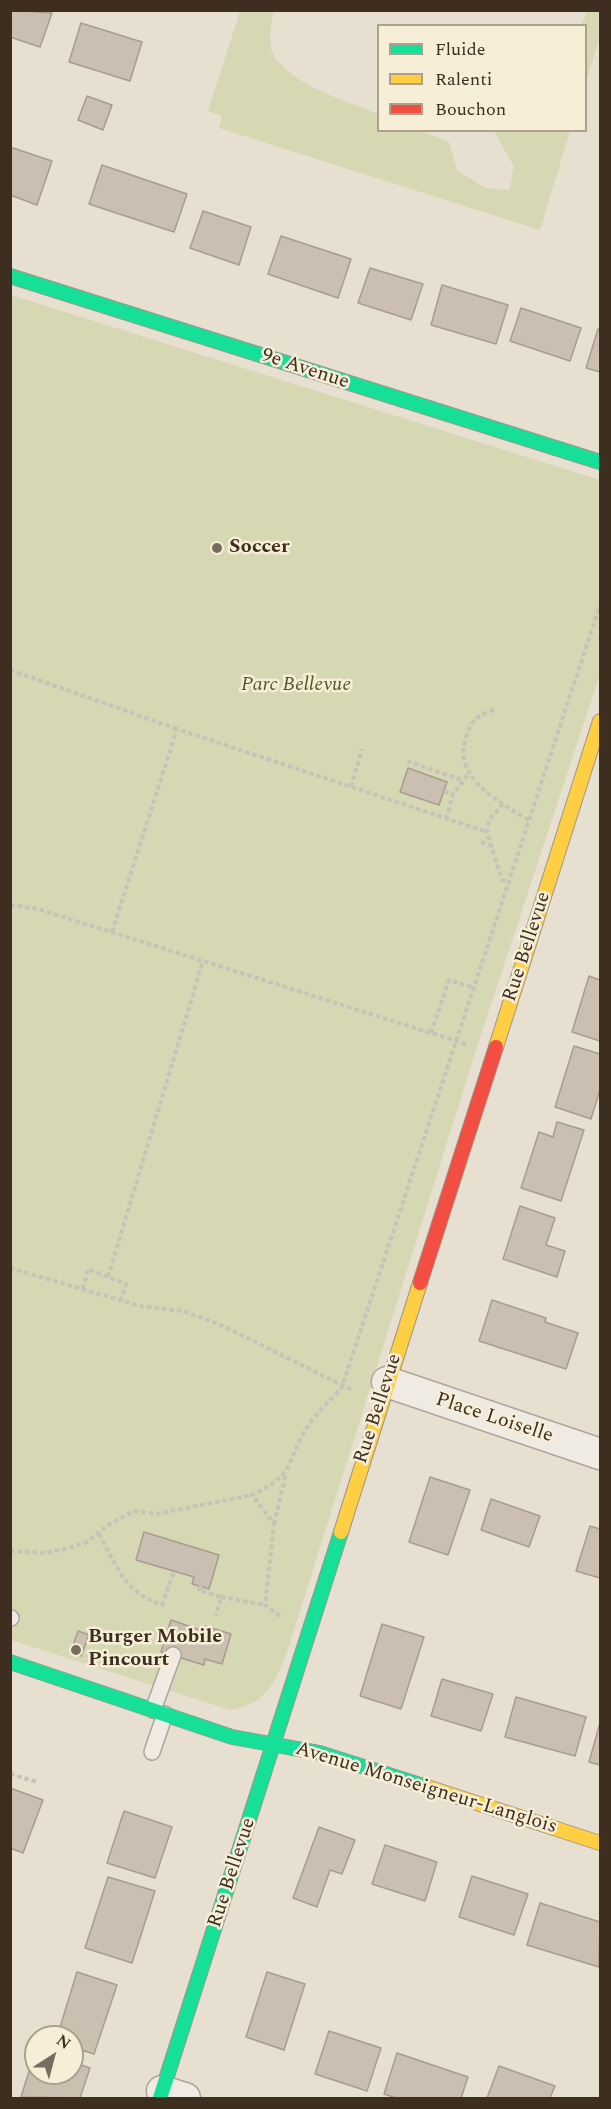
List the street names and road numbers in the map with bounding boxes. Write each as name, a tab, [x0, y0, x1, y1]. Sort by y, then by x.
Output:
street label: 9e Avenue	[258, 345, 352, 395]
street label: Rue Bellevue	[499, 889, 557, 1005]
street label: Rue Bellevue	[350, 1351, 408, 1467]
street label: Place Loiselle	[432, 1389, 556, 1449]
street label: Avenue Monseigneur-Langlois	[292, 1738, 560, 1840]
street label: Rue Bellevue	[204, 1815, 262, 1931]

